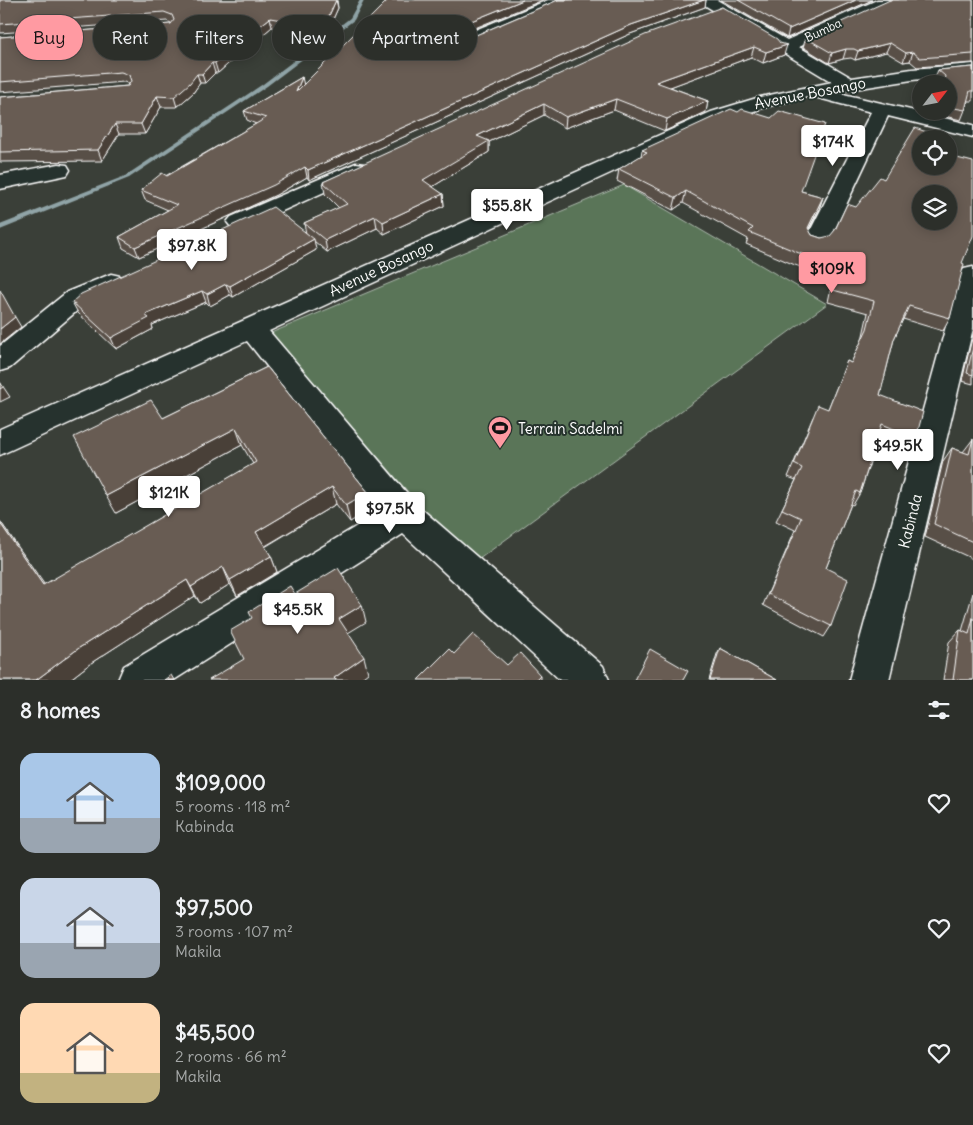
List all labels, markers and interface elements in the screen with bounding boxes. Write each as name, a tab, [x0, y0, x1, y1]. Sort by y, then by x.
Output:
chip: Buy	[15, 15, 83, 60]
chip: Rent	[93, 15, 167, 60]
chip: Filters	[177, 15, 262, 60]
chip: New	[272, 15, 344, 60]
chip: Apartment	[354, 15, 477, 60]
street label: Bumba	[802, 15, 844, 45]
street label: Avenue Bosango	[753, 73, 867, 113]
north arrow	[912, 75, 958, 120]
map controls	[912, 75, 957, 230]
pin: $174K	[798, 124, 868, 167]
button: locate	[912, 130, 957, 175]
text: $174K	[812, 131, 854, 151]
button: layers	[912, 185, 957, 230]
pin: $55.8K	[466, 188, 548, 231]
text: $55.8K	[482, 195, 532, 215]
pin: $97.8K	[151, 228, 233, 271]
text: $97.8K	[168, 235, 216, 255]
street label: Avenue Bosango	[326, 236, 436, 300]
pin: $109K	[797, 252, 867, 294]
text: $109K	[810, 258, 854, 278]
sports icon: Terrain Sadelmi	[487, 415, 513, 449]
place label: Terrain Sadelmi	[518, 419, 623, 438]
pin: $49.5K	[857, 428, 939, 471]
text: $49.5K	[873, 435, 923, 455]
pin: $121K	[134, 476, 204, 518]
text: $121K	[149, 482, 189, 502]
street label: Kabinda	[894, 491, 926, 550]
pin: $97.5K	[349, 492, 431, 534]
text: $97.5K	[366, 498, 414, 518]
pin: $45.5K	[257, 592, 339, 635]
text: $45.5K	[273, 599, 323, 619]
icon: filters	[925, 696, 953, 724]
text: 8 homes	[20, 697, 100, 724]
text: $109,000	[175, 769, 266, 796]
icon: home	[60, 773, 120, 833]
icon: heart	[925, 789, 953, 817]
text: 5 rooms · 118 m²	[175, 796, 291, 816]
text: Kabinda	[175, 816, 234, 836]
text: $97,500	[175, 894, 253, 921]
icon: home	[60, 898, 120, 958]
icon: heart	[925, 914, 953, 942]
text: 3 rooms · 107 m²	[175, 921, 293, 941]
text: Makila	[175, 941, 221, 961]
text: $45,500	[175, 1019, 255, 1046]
icon: home	[60, 1023, 120, 1083]
icon: heart	[925, 1039, 953, 1067]
text: 2 rooms · 66 m²	[175, 1046, 287, 1066]
text: Makila	[175, 1066, 221, 1086]

